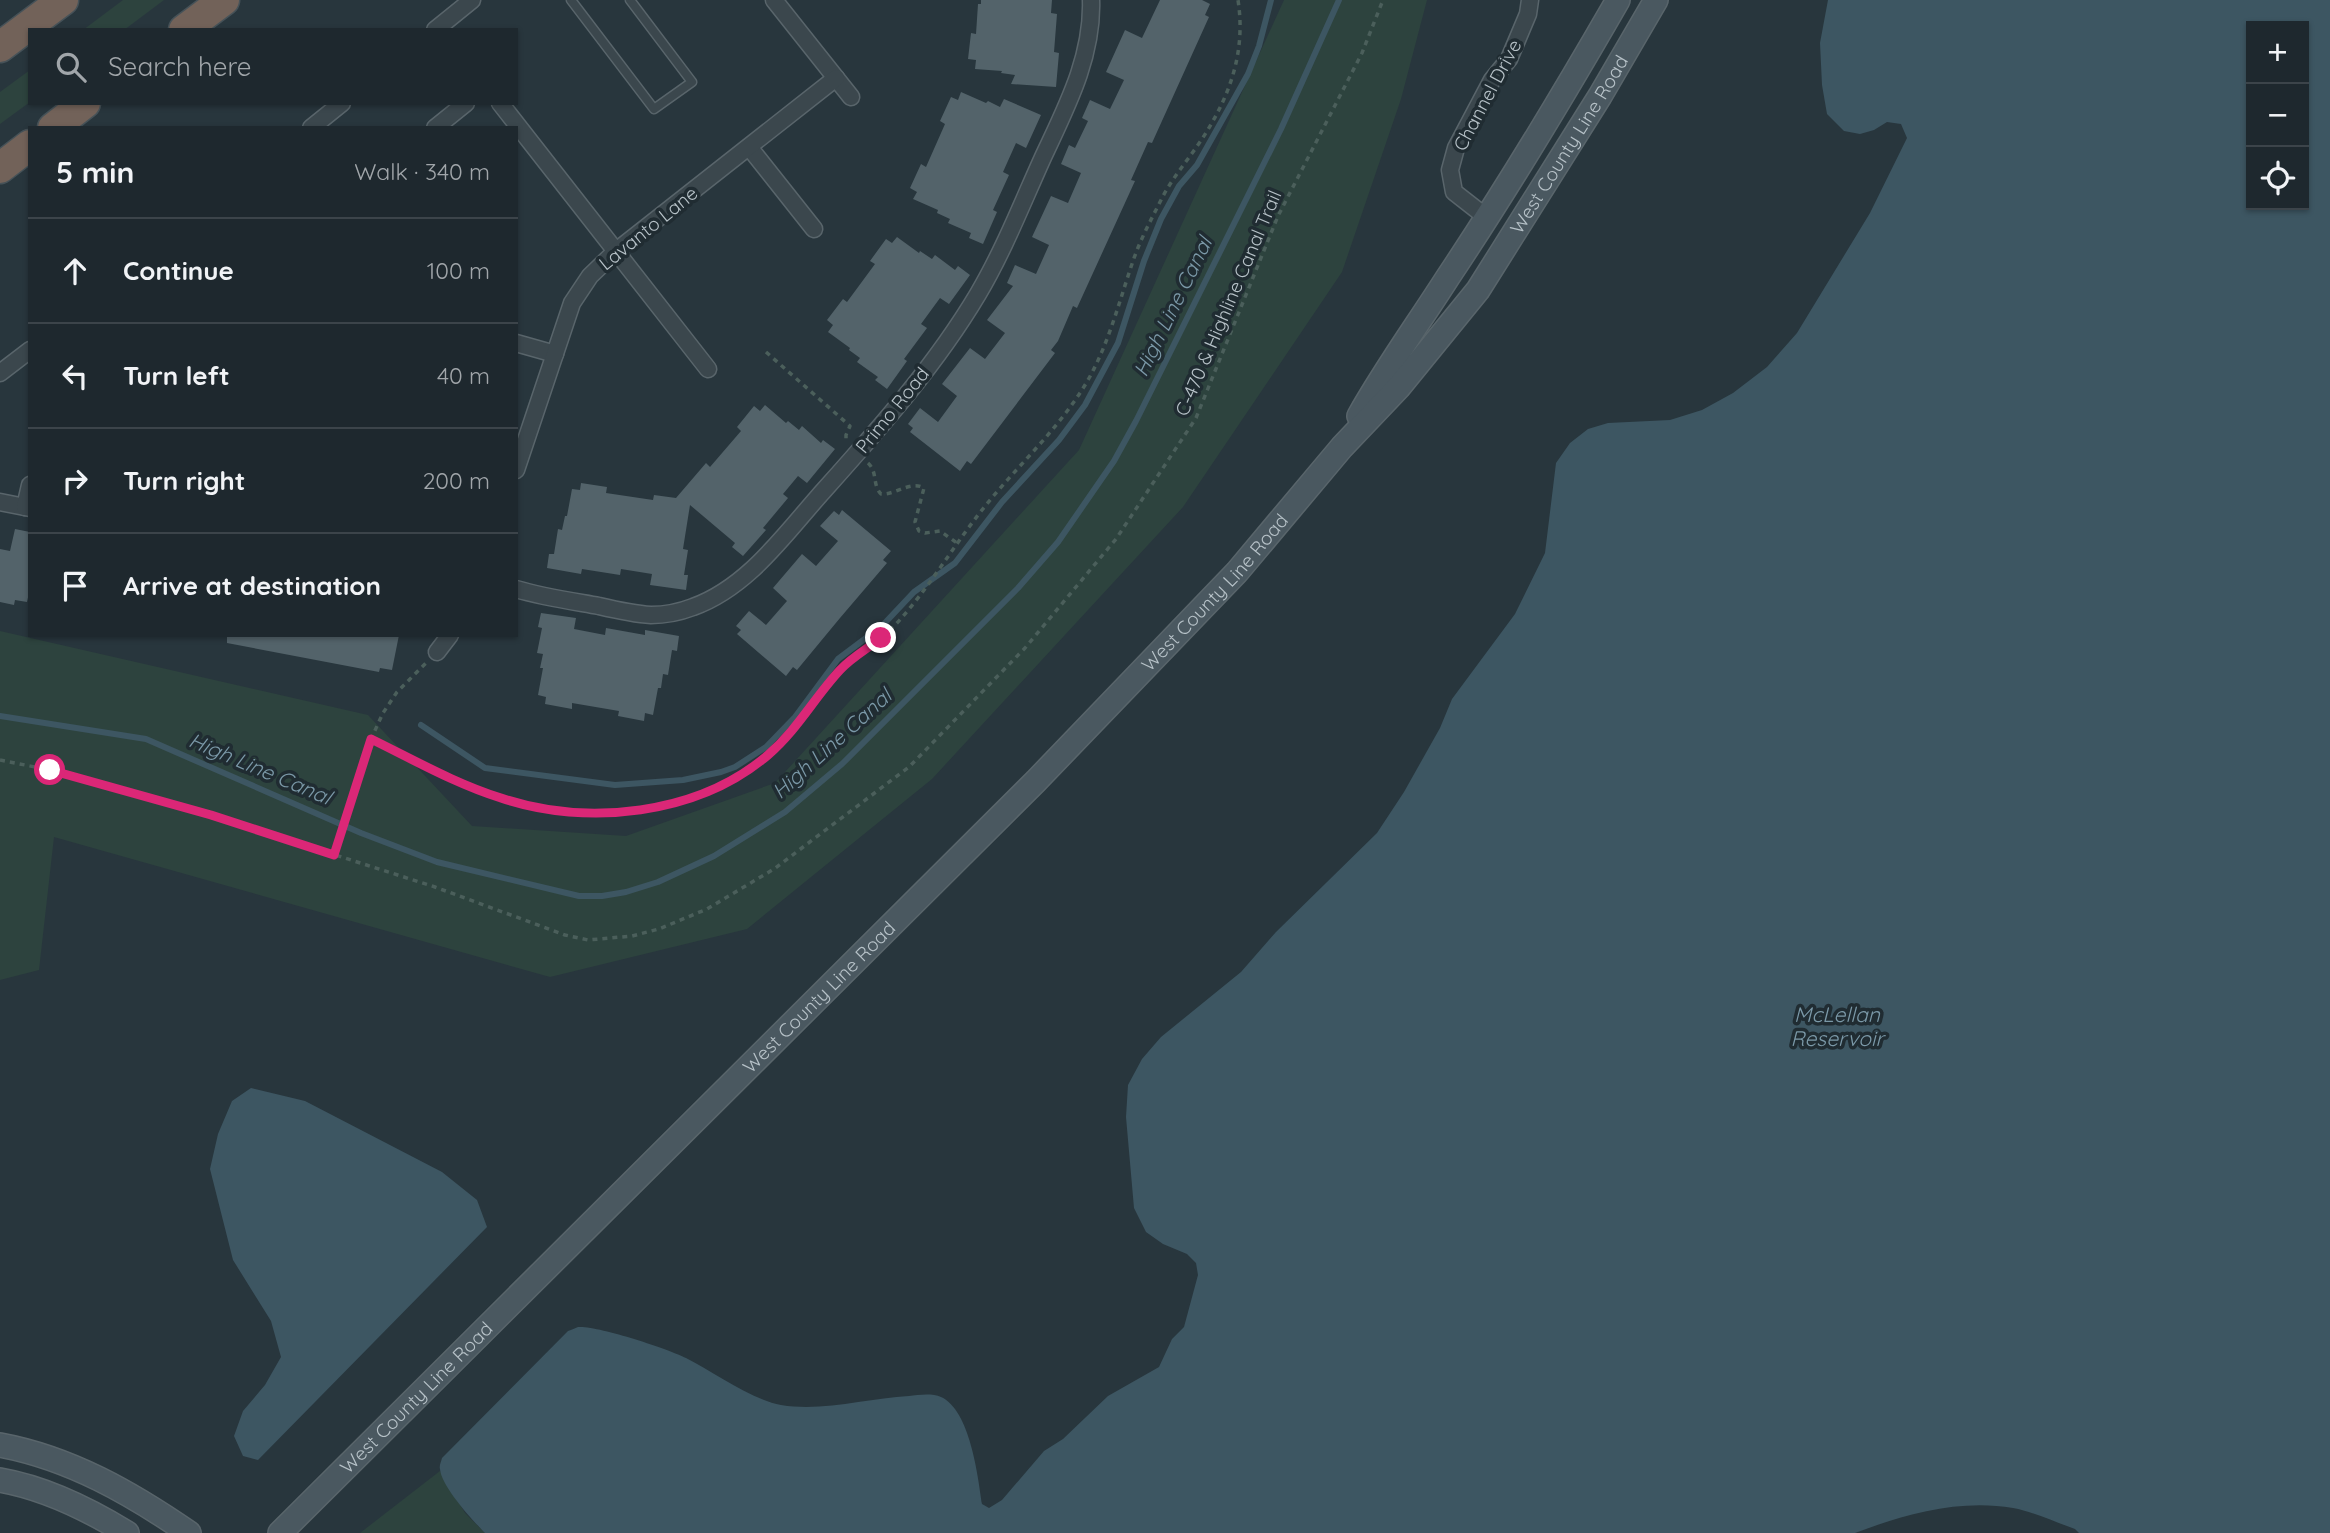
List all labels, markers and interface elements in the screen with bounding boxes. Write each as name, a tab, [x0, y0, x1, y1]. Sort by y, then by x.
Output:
map controls	[2246, 21, 2309, 210]
button: +	[2246, 21, 2309, 84]
search box	[28, 28, 518, 105]
street label: Channel Drive	[1448, 35, 1526, 155]
icon: search	[52, 48, 90, 86]
text: Search here	[108, 50, 252, 83]
street label: West County Line Road	[1504, 51, 1633, 238]
button: −	[2246, 84, 2309, 147]
button: locate	[2246, 147, 2309, 210]
text: 5 min	[56, 153, 134, 191]
text: Walk · 340 m	[354, 157, 490, 186]
street label: Lavanto Lane	[594, 181, 702, 275]
street label: C-470 & Highline Canal Trail	[1170, 187, 1286, 419]
water label: High Line Canal	[1127, 231, 1218, 381]
icon: ahead	[56, 252, 94, 290]
text: Continue	[123, 254, 234, 287]
text: 100 m	[427, 256, 490, 285]
icon: left	[56, 357, 94, 395]
text: Turn left	[123, 359, 230, 392]
text: 40 m	[437, 361, 490, 390]
street label: Primo Road	[850, 362, 934, 458]
icon: right	[56, 462, 94, 500]
text: Turn right	[123, 464, 245, 497]
text: 200 m	[423, 466, 490, 495]
street label: West County Line Road	[1136, 509, 1293, 676]
icon: arrive	[56, 567, 94, 605]
text: Arrive at destination	[123, 569, 381, 602]
route end	[865, 622, 896, 653]
water label: High Line Canal	[766, 681, 898, 804]
water label: High Line Canal	[185, 726, 337, 811]
route start	[34, 754, 65, 785]
street label: West County Line Road	[737, 916, 900, 1078]
water label: McLellan Reservoir	[1791, 1001, 1886, 1051]
street label: West County Line Road	[335, 1317, 498, 1479]

